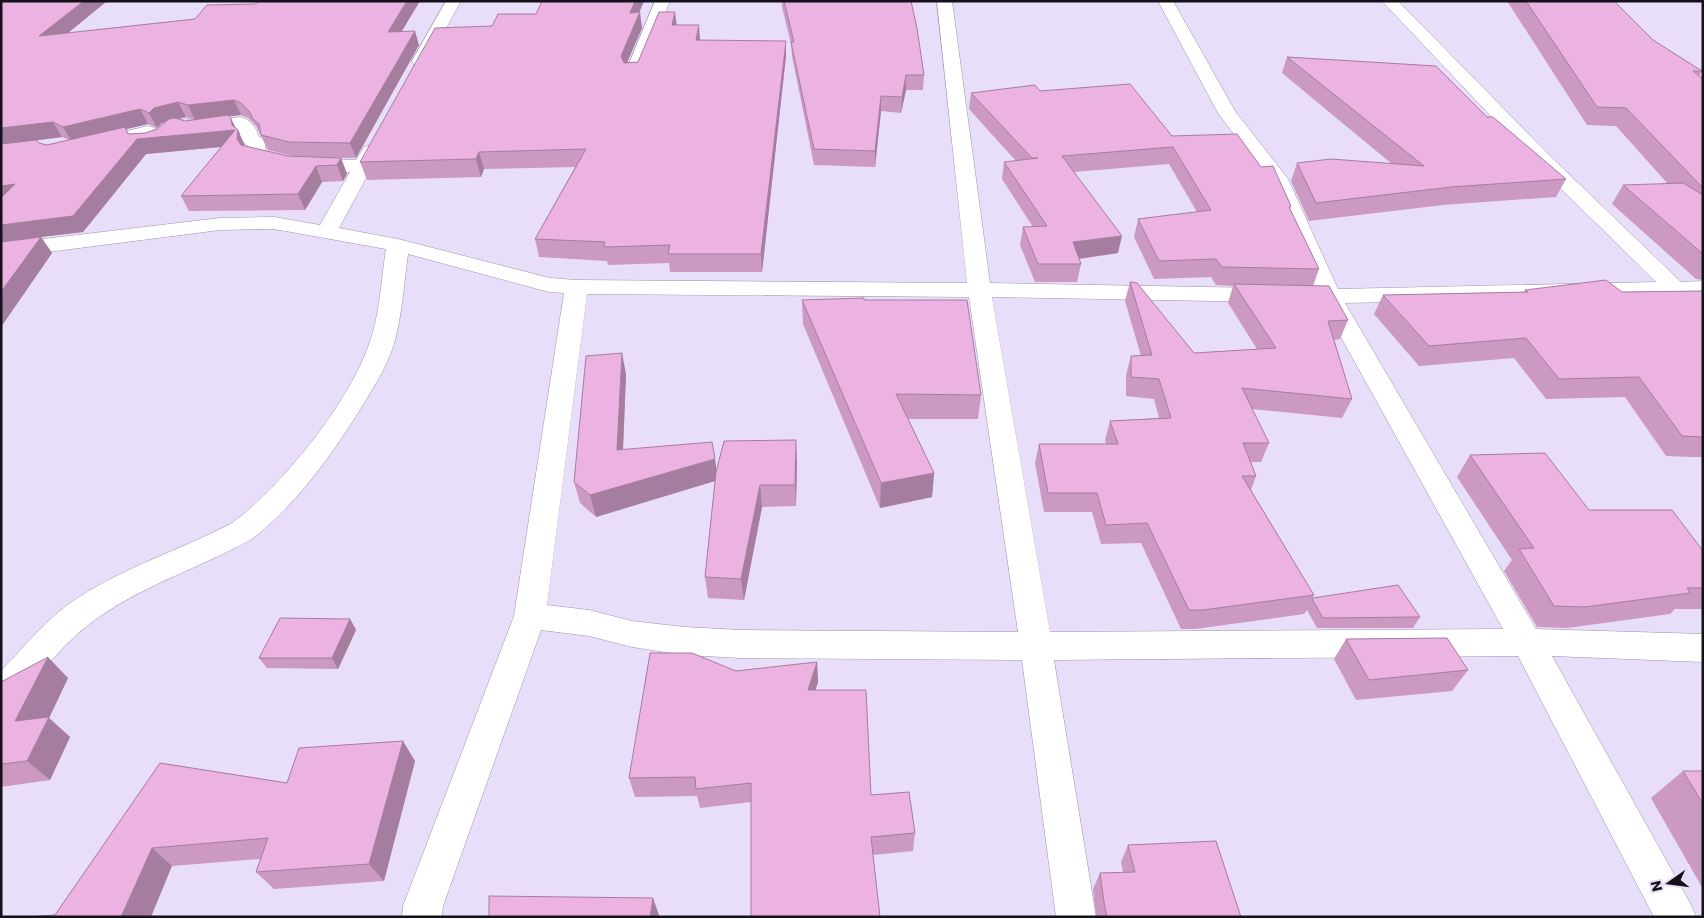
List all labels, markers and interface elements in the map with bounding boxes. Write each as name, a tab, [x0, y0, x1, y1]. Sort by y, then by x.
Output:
north arrow	[1644, 858, 1694, 908]
text: N	[1645, 879, 1667, 894]

